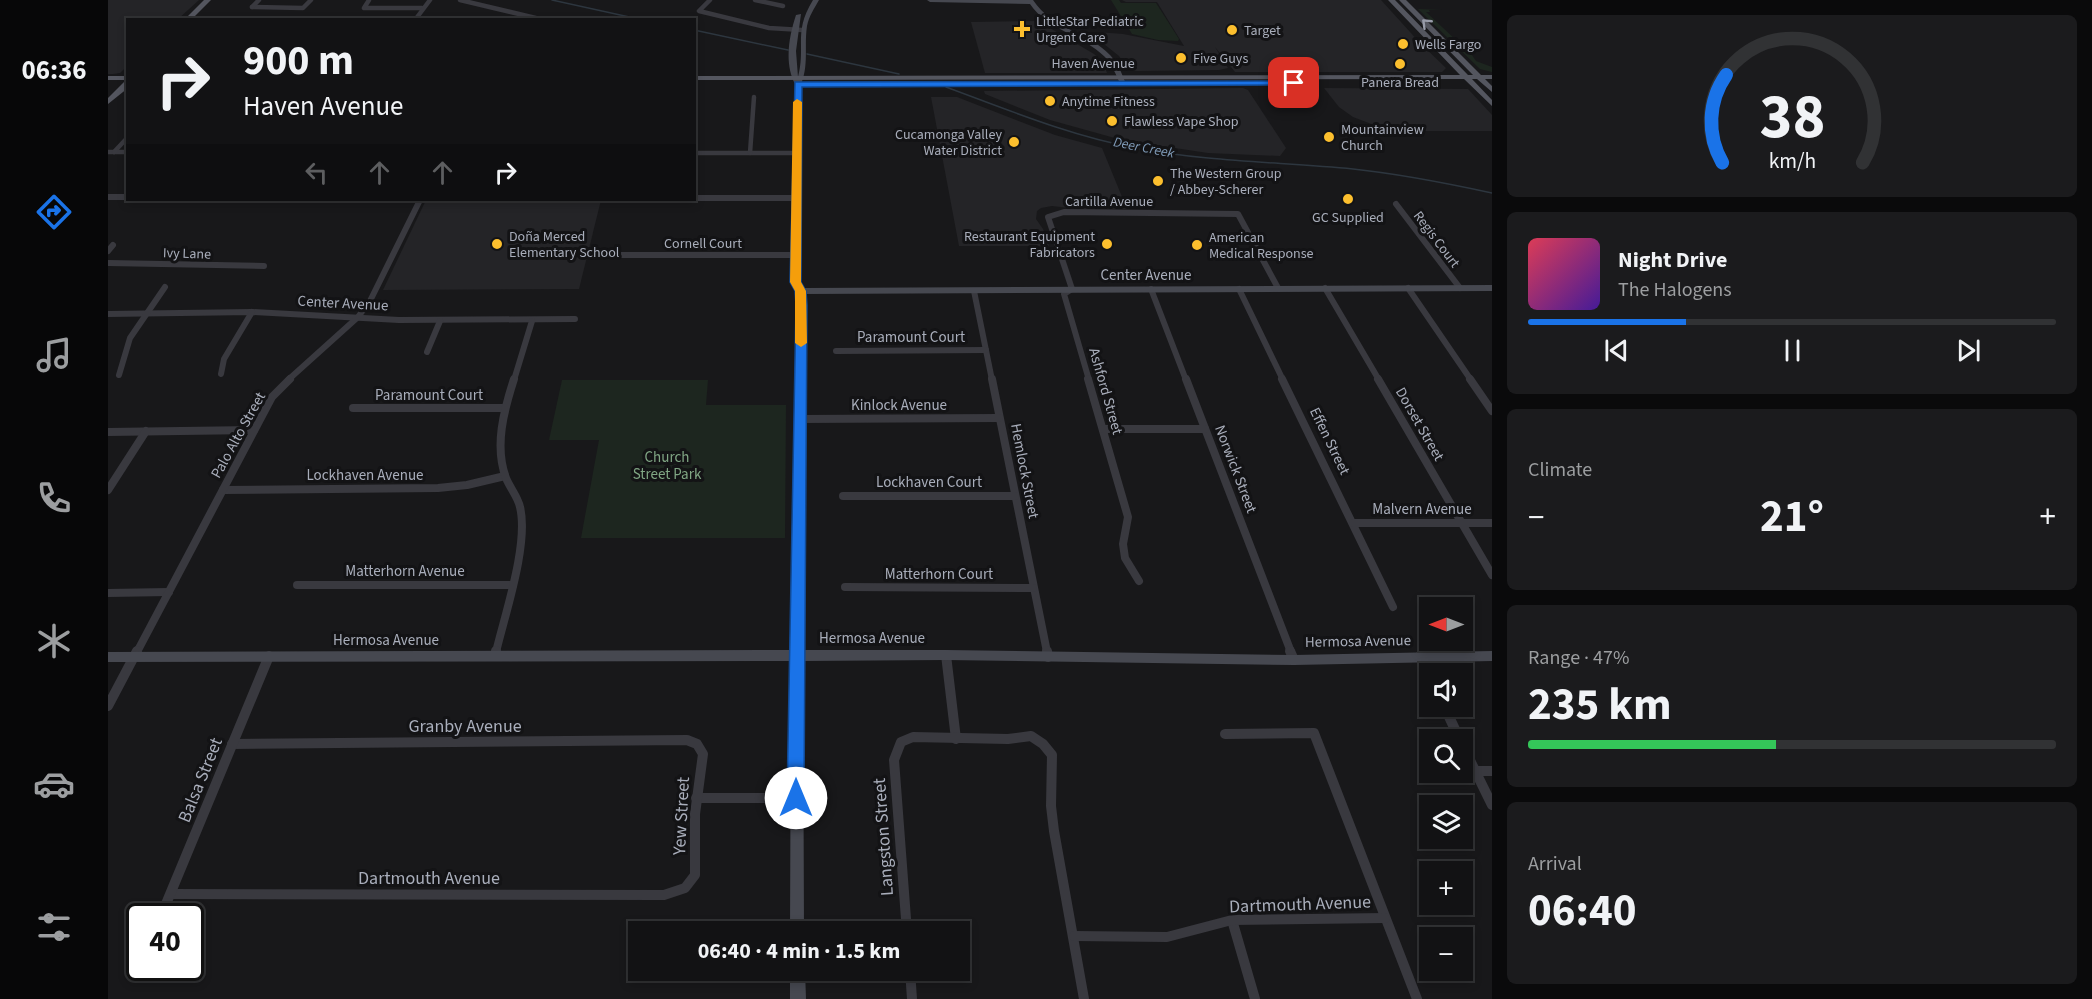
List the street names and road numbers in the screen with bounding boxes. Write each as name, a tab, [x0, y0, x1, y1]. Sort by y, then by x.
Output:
street label: Haven Avenue	[1051, 54, 1135, 74]
street label: Cartilla Avenue	[1065, 192, 1153, 212]
street label: Regis Court	[1408, 207, 1464, 272]
street label: Cornell Court	[664, 234, 742, 254]
street label: Ivy Lane	[163, 243, 211, 265]
street label: Center Avenue	[1101, 265, 1191, 286]
street label: Center Avenue	[297, 291, 389, 316]
street label: Paramount Court	[857, 327, 965, 348]
street label: Ashford Street	[1083, 345, 1128, 437]
street label: Dorset Street	[1390, 384, 1449, 465]
street label: Paramount Court	[375, 385, 483, 406]
street label: Palo Alto Street	[206, 388, 271, 482]
street label: Kinlock Avenue	[851, 395, 947, 416]
street label: Effen Street	[1304, 404, 1355, 478]
street label: Hemlock Street	[1005, 422, 1044, 520]
street label: Norwick Street	[1209, 422, 1262, 516]
street label: Lockhaven Avenue	[306, 465, 424, 486]
street label: Lockhaven Court	[876, 472, 982, 493]
street label: Malvern Avenue	[1372, 499, 1472, 520]
street label: Matterhorn Avenue	[345, 561, 465, 582]
street label: Matterhorn Court	[885, 564, 993, 585]
street label: Hermosa Avenue	[819, 628, 925, 649]
street label: Hermosa Avenue	[333, 630, 439, 651]
street label: Hermosa Avenue	[1305, 630, 1411, 653]
street label: Granby Avenue	[408, 714, 522, 739]
street label: Balsa Street	[172, 734, 229, 826]
street label: Yew Street	[667, 776, 696, 857]
street label: Langston Street	[867, 777, 900, 897]
street label: Dartmouth Avenue	[358, 866, 500, 891]
street label: Dartmouth Avenue	[1229, 890, 1371, 919]

